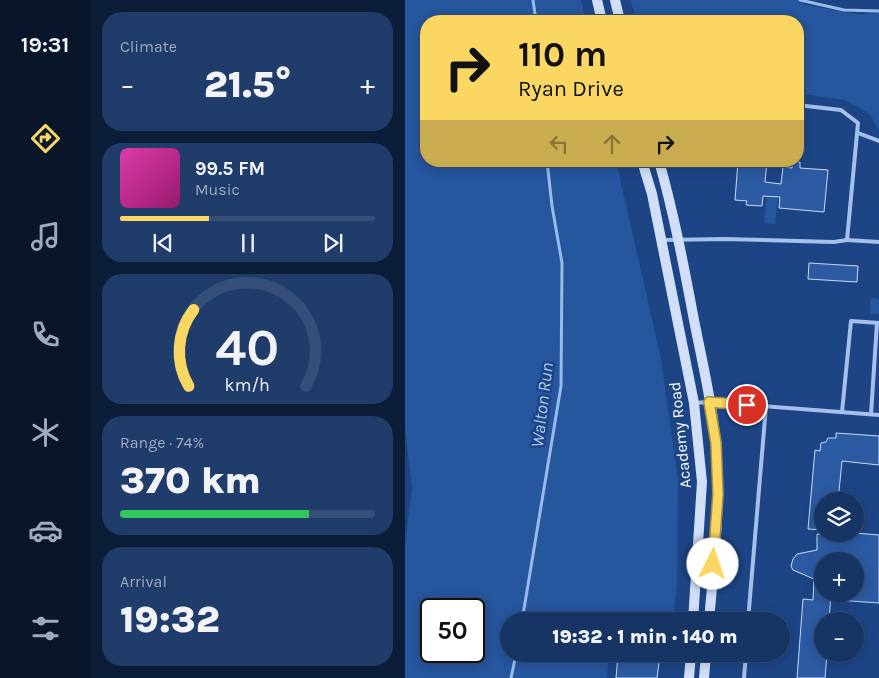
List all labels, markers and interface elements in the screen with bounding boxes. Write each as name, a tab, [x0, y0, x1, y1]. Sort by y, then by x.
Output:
text: 19:31	[21, 32, 69, 58]
text: 110 m	[518, 34, 607, 75]
icon: right	[435, 35, 500, 100]
text: Climate	[120, 37, 177, 56]
text: 21.5°	[204, 62, 291, 107]
text: −	[120, 68, 135, 101]
text: +	[360, 68, 375, 101]
text: Ryan Drive	[518, 76, 624, 102]
icon: directions	[28, 121, 63, 156]
icon: left	[545, 130, 573, 158]
icon: ahead	[598, 130, 626, 158]
icon: right	[651, 130, 679, 158]
text: 99.5 FM	[195, 158, 265, 180]
text: Music	[195, 180, 240, 199]
icon: music	[28, 219, 63, 254]
icon: previous	[149, 229, 177, 257]
icon: pause	[234, 229, 262, 257]
icon: next	[319, 229, 347, 257]
icon: phone	[28, 317, 63, 352]
text: 40	[216, 317, 279, 378]
water label: Walton Run	[526, 361, 558, 449]
text: km/h	[225, 375, 270, 396]
street label: Academy Road	[665, 381, 695, 489]
pin	[726, 384, 768, 426]
icon: arrive	[733, 391, 761, 419]
icon: climate	[28, 415, 63, 450]
text: Range · 74%	[120, 433, 204, 452]
text: 370 km	[120, 458, 261, 503]
map controls	[814, 492, 864, 662]
button: layers	[814, 492, 864, 542]
icon: car	[28, 513, 63, 548]
position arrow	[686, 537, 738, 589]
button: +	[814, 552, 864, 602]
text: Arrival	[120, 572, 167, 591]
text: 19:32	[120, 597, 220, 642]
speed limit sign: 50	[420, 598, 485, 663]
icon: filters	[28, 611, 63, 646]
button: −	[814, 612, 864, 662]
text: 19:32 · 1 min · 140 m	[552, 626, 738, 648]

